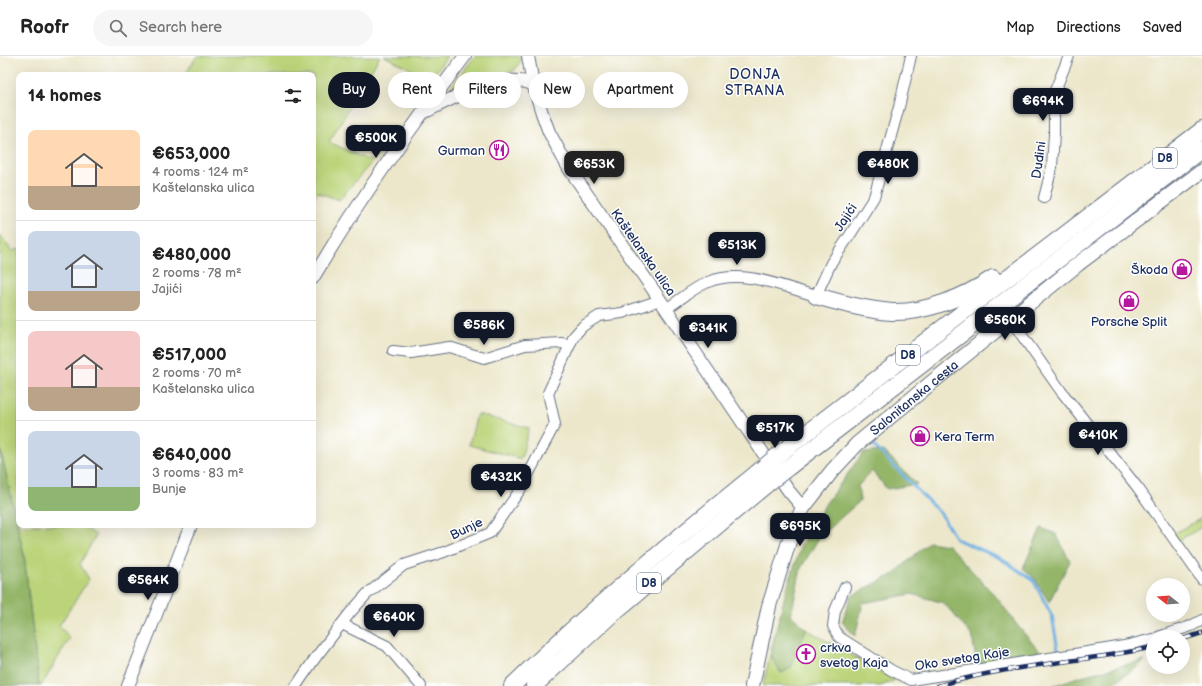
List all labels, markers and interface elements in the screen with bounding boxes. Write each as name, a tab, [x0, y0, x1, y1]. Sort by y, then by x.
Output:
search box	[93, 10, 373, 46]
text: Roofr	[20, 16, 69, 39]
icon: search	[107, 17, 129, 39]
text: Search here	[139, 18, 222, 37]
text: Map	[1006, 19, 1034, 36]
text: Directions	[1056, 19, 1121, 36]
text: Saved	[1143, 19, 1182, 36]
district label: DONJA STRANA	[725, 66, 785, 99]
chip: Buy	[328, 72, 380, 108]
chip: Rent	[388, 72, 446, 108]
chip: Filters	[454, 72, 521, 108]
chip: New	[529, 72, 585, 108]
chip: Apartment	[593, 72, 688, 108]
icon: filters	[282, 85, 304, 107]
text: 14 homes	[28, 86, 101, 106]
pin: €694K	[1015, 88, 1071, 122]
text: €694K	[1022, 93, 1064, 109]
pin: €500K	[348, 125, 404, 159]
text: €500K	[355, 130, 397, 146]
restaurant icon: Gurman	[488, 139, 510, 161]
street label: Dudini	[1028, 140, 1050, 180]
place label: Gurman	[438, 143, 485, 159]
text: €653,000	[152, 144, 230, 164]
icon: home	[60, 146, 108, 194]
road number: D8	[1153, 148, 1177, 168]
pin: €653K	[566, 151, 622, 185]
pin: €480K	[860, 151, 916, 185]
text: €653K	[573, 156, 615, 172]
text: €480K	[867, 156, 909, 172]
text: 4 rooms · 124 m²	[152, 164, 249, 180]
text: Kaštelanska ulica	[152, 180, 255, 196]
street label: Jajići	[831, 201, 861, 235]
street label: Kaštelanska ulica	[607, 206, 679, 299]
pin: €513K	[709, 232, 765, 266]
text: €513K	[717, 237, 757, 253]
text: €480,000	[152, 245, 231, 265]
icon: home	[60, 247, 108, 295]
shop icon: Škoda	[1171, 258, 1193, 280]
place label: Škoda	[1131, 262, 1168, 278]
text: 2 rooms · 78 m²	[152, 265, 242, 281]
text: Jajići	[152, 281, 182, 297]
shop icon: Porsche Split	[1118, 290, 1140, 312]
pin: €560K	[977, 307, 1033, 341]
pin: €586K	[456, 312, 512, 346]
text: €560K	[984, 312, 1026, 328]
place label: Porsche Split	[1091, 314, 1167, 330]
pin: €341K	[680, 315, 736, 349]
text: €586K	[463, 317, 505, 333]
text: €341K	[688, 320, 728, 336]
text: €517,000	[152, 345, 227, 365]
road number: D8	[896, 345, 920, 365]
icon: home	[60, 347, 108, 395]
street label: Salonitanska cesta	[867, 357, 962, 439]
text: 2 rooms · 70 m²	[152, 365, 242, 381]
text: Kaštelanska ulica	[152, 381, 255, 397]
pin: €517K	[747, 415, 803, 449]
text: €517K	[756, 420, 794, 436]
pin: €410K	[1070, 422, 1126, 456]
shop icon: Kera Term	[909, 425, 931, 447]
text: €410K	[1078, 427, 1118, 443]
place label: Kera Term	[934, 429, 995, 445]
text: €640,000	[152, 445, 231, 465]
icon: home	[60, 447, 108, 495]
pin: €432K	[473, 464, 529, 498]
text: 3 rooms · 83 m²	[152, 465, 244, 481]
text: €432K	[480, 469, 522, 485]
text: Bunje	[152, 481, 186, 497]
pin: €695K	[772, 513, 828, 547]
street label: Bunje	[448, 514, 486, 544]
text: €695K	[779, 518, 821, 534]
pin: €564K	[120, 567, 176, 601]
text: €564K	[127, 572, 169, 588]
road number: D8	[637, 573, 661, 593]
north arrow	[1146, 578, 1190, 622]
map controls	[1146, 578, 1190, 674]
pin: €640K	[366, 604, 422, 638]
text: €640K	[373, 609, 415, 625]
button: locate	[1146, 630, 1190, 674]
place label: crkva svetog Kaja	[820, 640, 888, 671]
church icon: crkva svetog Kaja	[795, 643, 817, 665]
street label: Oko svetog Kaje	[914, 644, 1011, 674]

